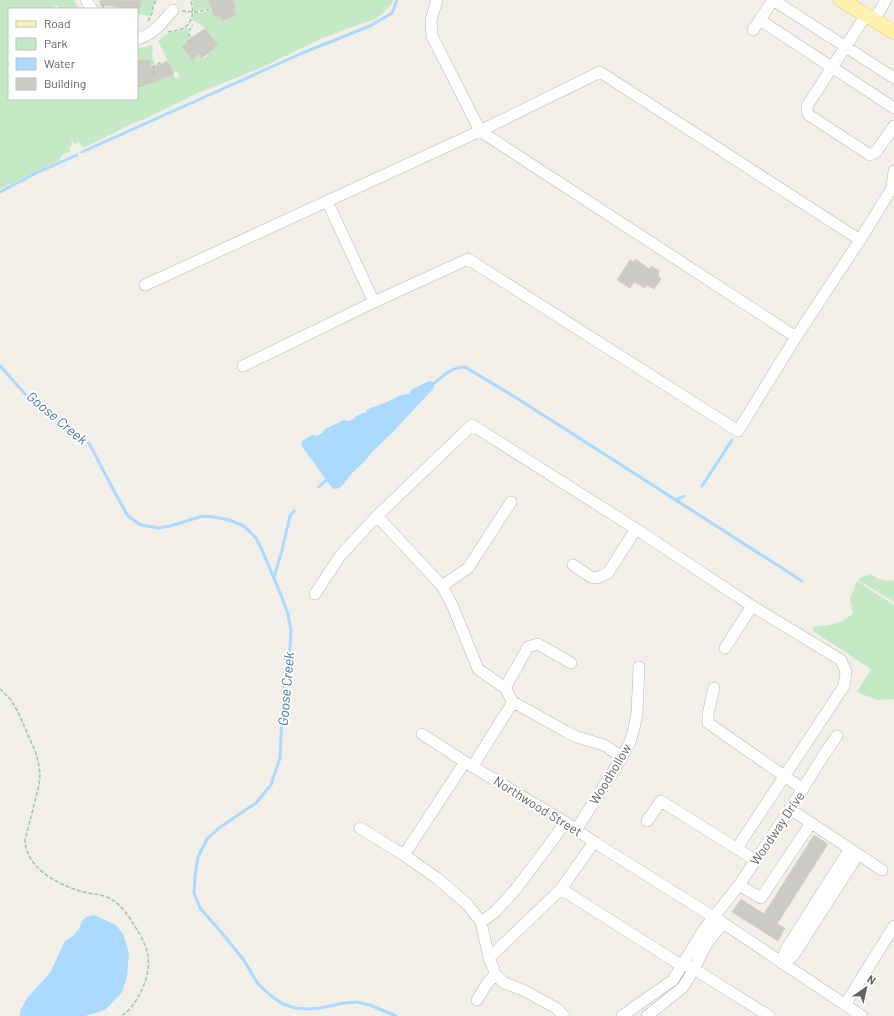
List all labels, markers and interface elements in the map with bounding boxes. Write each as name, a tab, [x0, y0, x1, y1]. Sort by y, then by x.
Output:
legend	[8, 8, 138, 100]
text: Road	[44, 16, 71, 30]
text: Park	[44, 36, 68, 50]
text: Water	[44, 56, 76, 70]
text: Building	[44, 76, 86, 90]
water label: Goose Creek	[24, 387, 91, 448]
water label: Goose Creek	[274, 651, 297, 727]
street label: Woodhollow	[586, 741, 634, 807]
street label: Northwood Street	[491, 772, 585, 840]
street label: Woodway Drive	[746, 788, 808, 868]
north arrow	[846, 968, 886, 1008]
text: N	[865, 972, 879, 987]

